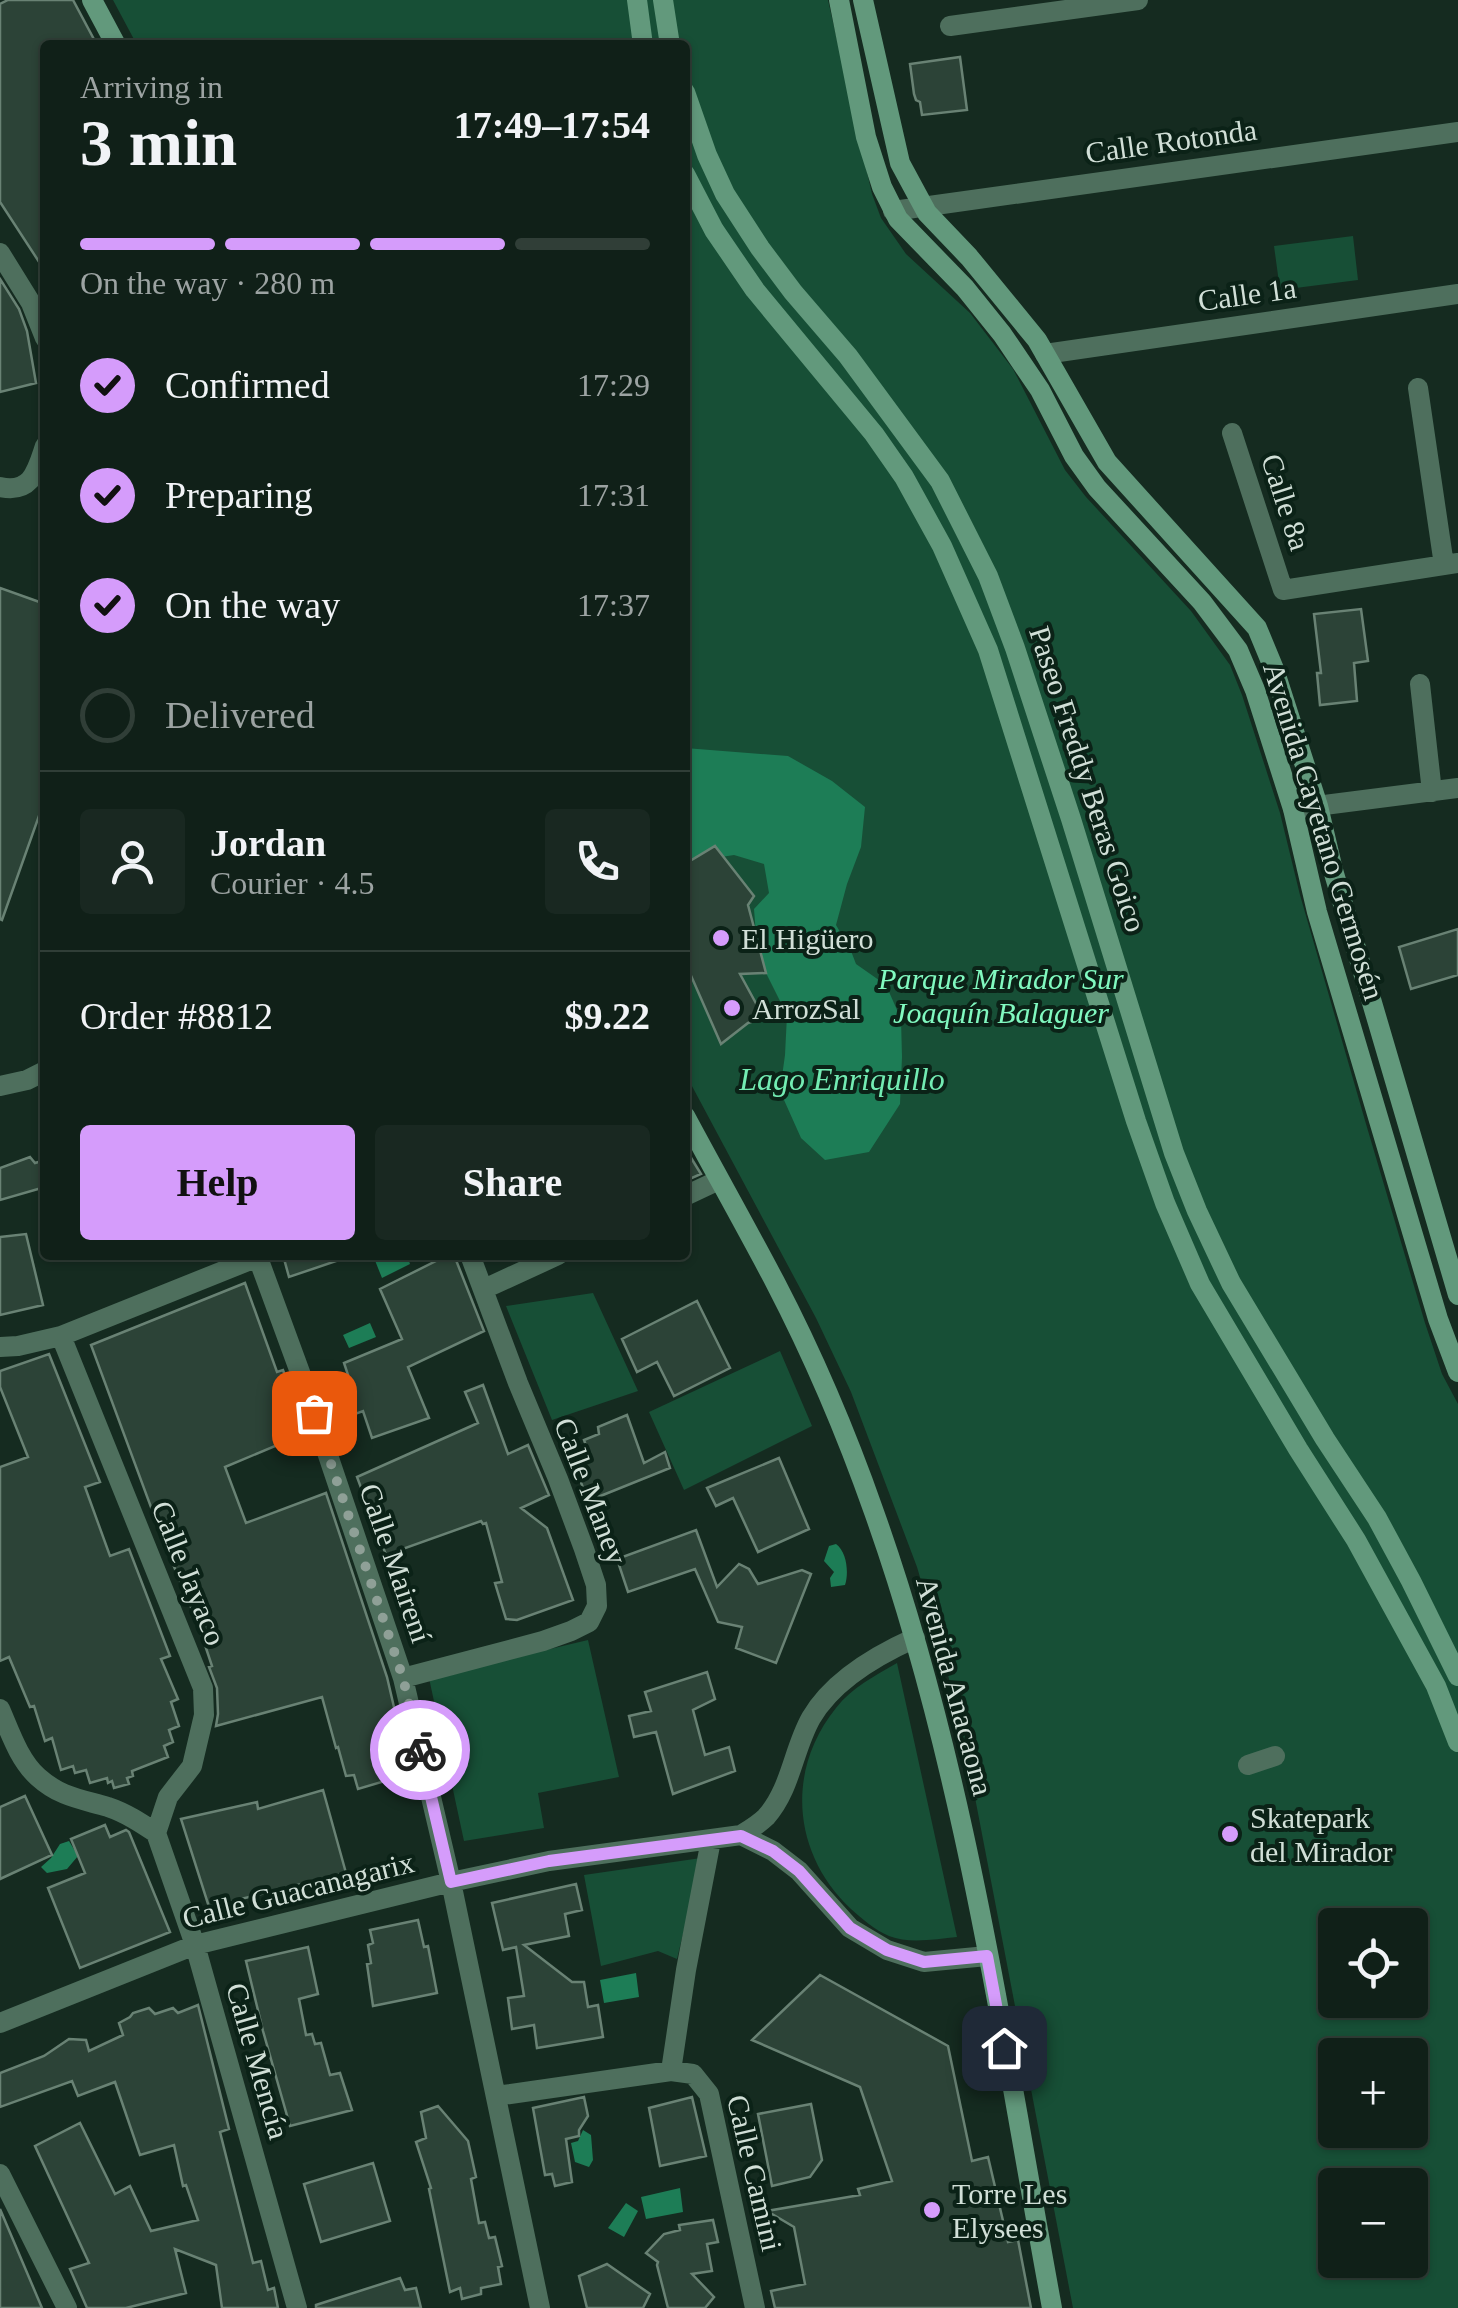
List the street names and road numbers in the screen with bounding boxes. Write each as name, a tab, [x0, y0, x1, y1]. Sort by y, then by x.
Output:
street label: Calle Rotonda	[1083, 113, 1259, 169]
street label: Calle 1a	[1196, 271, 1298, 317]
street label: Calle 8a	[1255, 450, 1317, 554]
street label: Paseo Freddy Beras Goico	[1023, 622, 1153, 936]
street label: Avenida Cayetano Germosén	[1257, 658, 1391, 1004]
street label: Calle Maney	[548, 1413, 634, 1569]
street label: Calle Mairení	[353, 1479, 439, 1647]
street label: Calle Jayaco	[145, 1496, 233, 1650]
street label: Avenida Anacaona	[910, 1573, 1000, 1799]
street label: Calle Guacanagarix	[179, 1845, 417, 1935]
street label: Calle Mencía	[220, 1979, 296, 2143]
street label: Calle Camini	[721, 2092, 789, 2254]

